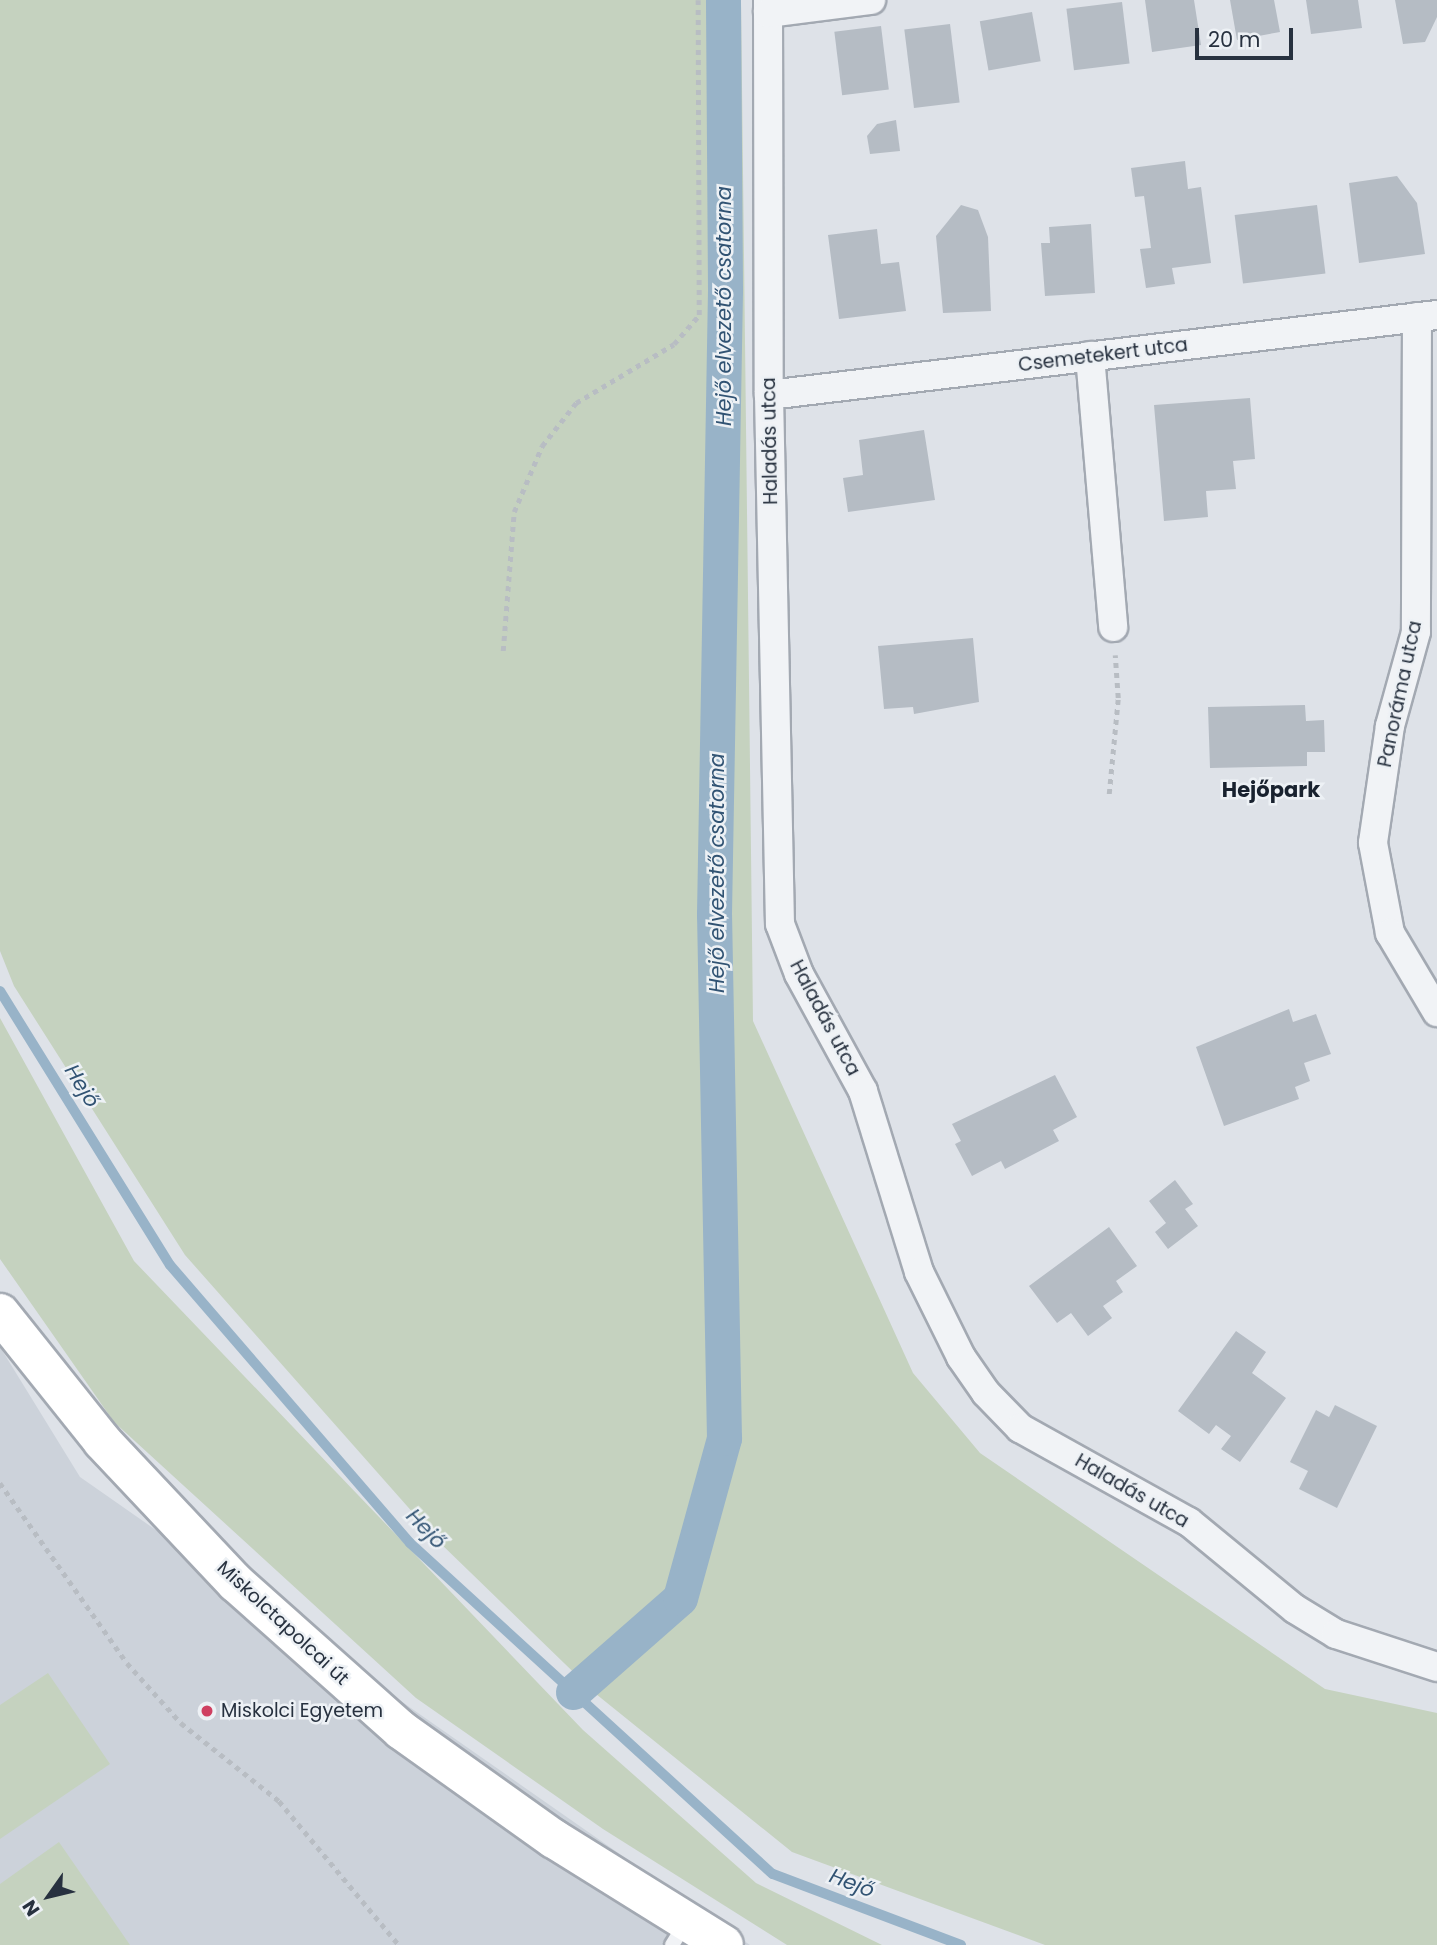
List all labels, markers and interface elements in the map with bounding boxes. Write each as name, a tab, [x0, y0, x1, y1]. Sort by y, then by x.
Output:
scale bar	[1199, 14, 1297, 58]
text: 20 m	[1208, 25, 1261, 54]
water label: Hejő elvezető csatorna	[711, 186, 737, 426]
street label: Csemetekert utca	[1017, 333, 1189, 377]
street label: Haladás utca	[757, 377, 783, 505]
street label: Panoráma utca	[1373, 619, 1427, 769]
water label: Hejő elvezető csatorna	[704, 753, 730, 993]
district label: Hejőpark	[1222, 777, 1320, 803]
street label: Haladás utca	[785, 956, 865, 1080]
water label: Hejő	[59, 1060, 105, 1112]
street label: Haladás utca	[1071, 1449, 1193, 1533]
water label: Hejő	[401, 1504, 451, 1554]
street label: Miskolctapolcai út	[212, 1556, 354, 1690]
place label: Miskolci Egyetem	[221, 1700, 383, 1722]
marker: Miskolci Egyetem	[199, 1703, 215, 1719]
north arrow	[14, 1861, 84, 1931]
water label: Hejő	[826, 1863, 878, 1903]
text: N	[16, 1895, 46, 1922]

